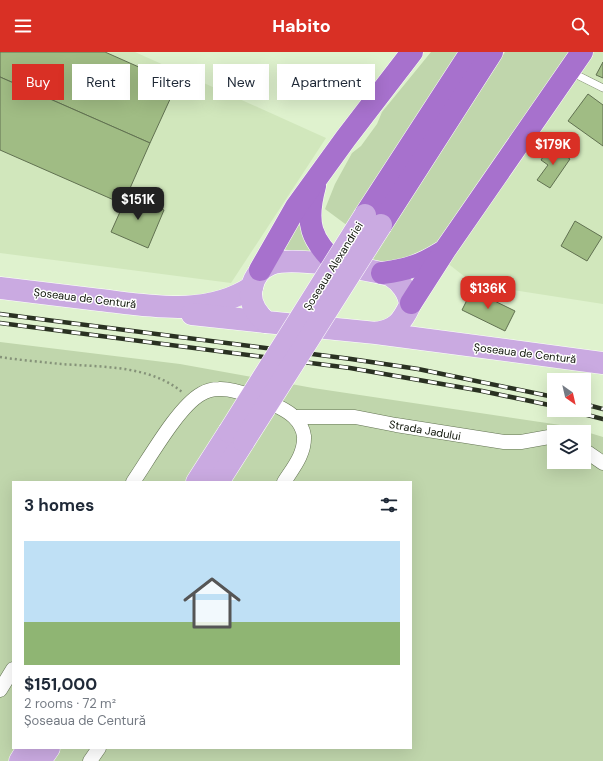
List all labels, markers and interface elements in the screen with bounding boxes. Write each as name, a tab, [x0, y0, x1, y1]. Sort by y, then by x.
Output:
text: Habito	[272, 14, 331, 38]
icon: menu	[12, 15, 34, 37]
icon: search	[569, 15, 591, 37]
chip: Buy	[12, 64, 64, 100]
chip: Rent	[72, 64, 130, 100]
chip: Filters	[138, 64, 205, 100]
chip: New	[213, 64, 269, 100]
chip: Apartment	[277, 64, 375, 100]
pin: $179K	[525, 132, 581, 166]
text: $179K	[535, 136, 571, 153]
pin: $151K	[110, 187, 166, 221]
text: $151K	[121, 191, 155, 208]
street label: Șoseaua Alexandriei	[300, 219, 366, 313]
pin: $136K	[460, 276, 516, 310]
text: $136K	[469, 280, 507, 297]
street label: Șoseaua de Centură	[33, 285, 137, 311]
street label: Șoseaua de Centură	[473, 340, 577, 366]
north arrow	[547, 373, 591, 417]
map controls	[547, 373, 591, 469]
street label: Strada Jadului	[388, 417, 462, 443]
button: layers	[547, 425, 591, 469]
text: 3 homes	[24, 494, 94, 516]
icon: filters	[378, 494, 400, 516]
icon: home	[176, 567, 248, 639]
text: $151,000	[24, 673, 97, 695]
text: 2 rooms · 72 m²	[24, 695, 116, 712]
text: Șoseaua de Centură	[24, 712, 146, 729]

